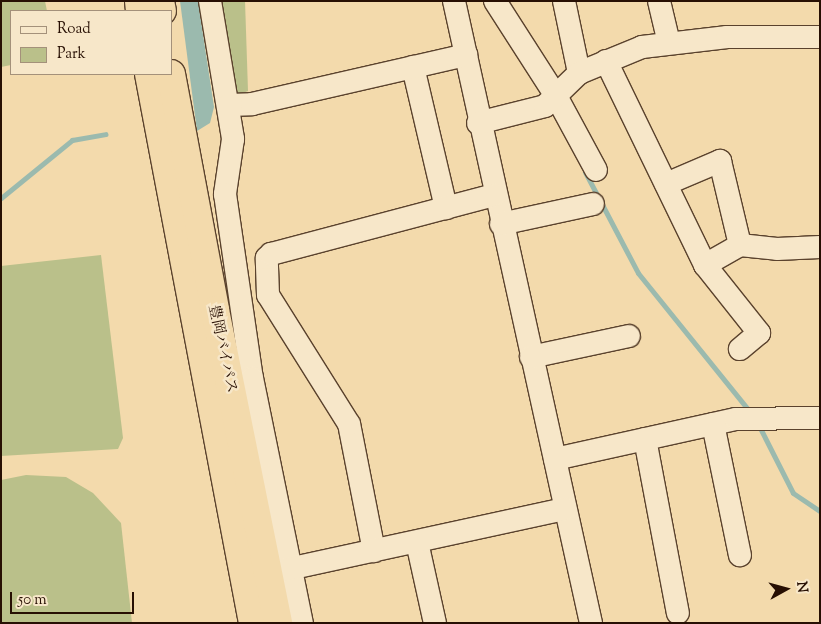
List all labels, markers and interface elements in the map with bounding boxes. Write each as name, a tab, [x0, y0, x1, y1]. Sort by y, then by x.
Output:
legend	[10, 10, 172, 75]
text: Road	[57, 19, 91, 40]
text: Park	[57, 44, 86, 65]
street label: 豊岡バイパス	[204, 303, 240, 395]
north arrow	[761, 564, 811, 614]
text: N	[790, 580, 811, 594]
scale bar	[12, 582, 136, 614]
text: 50 m	[18, 590, 47, 611]

